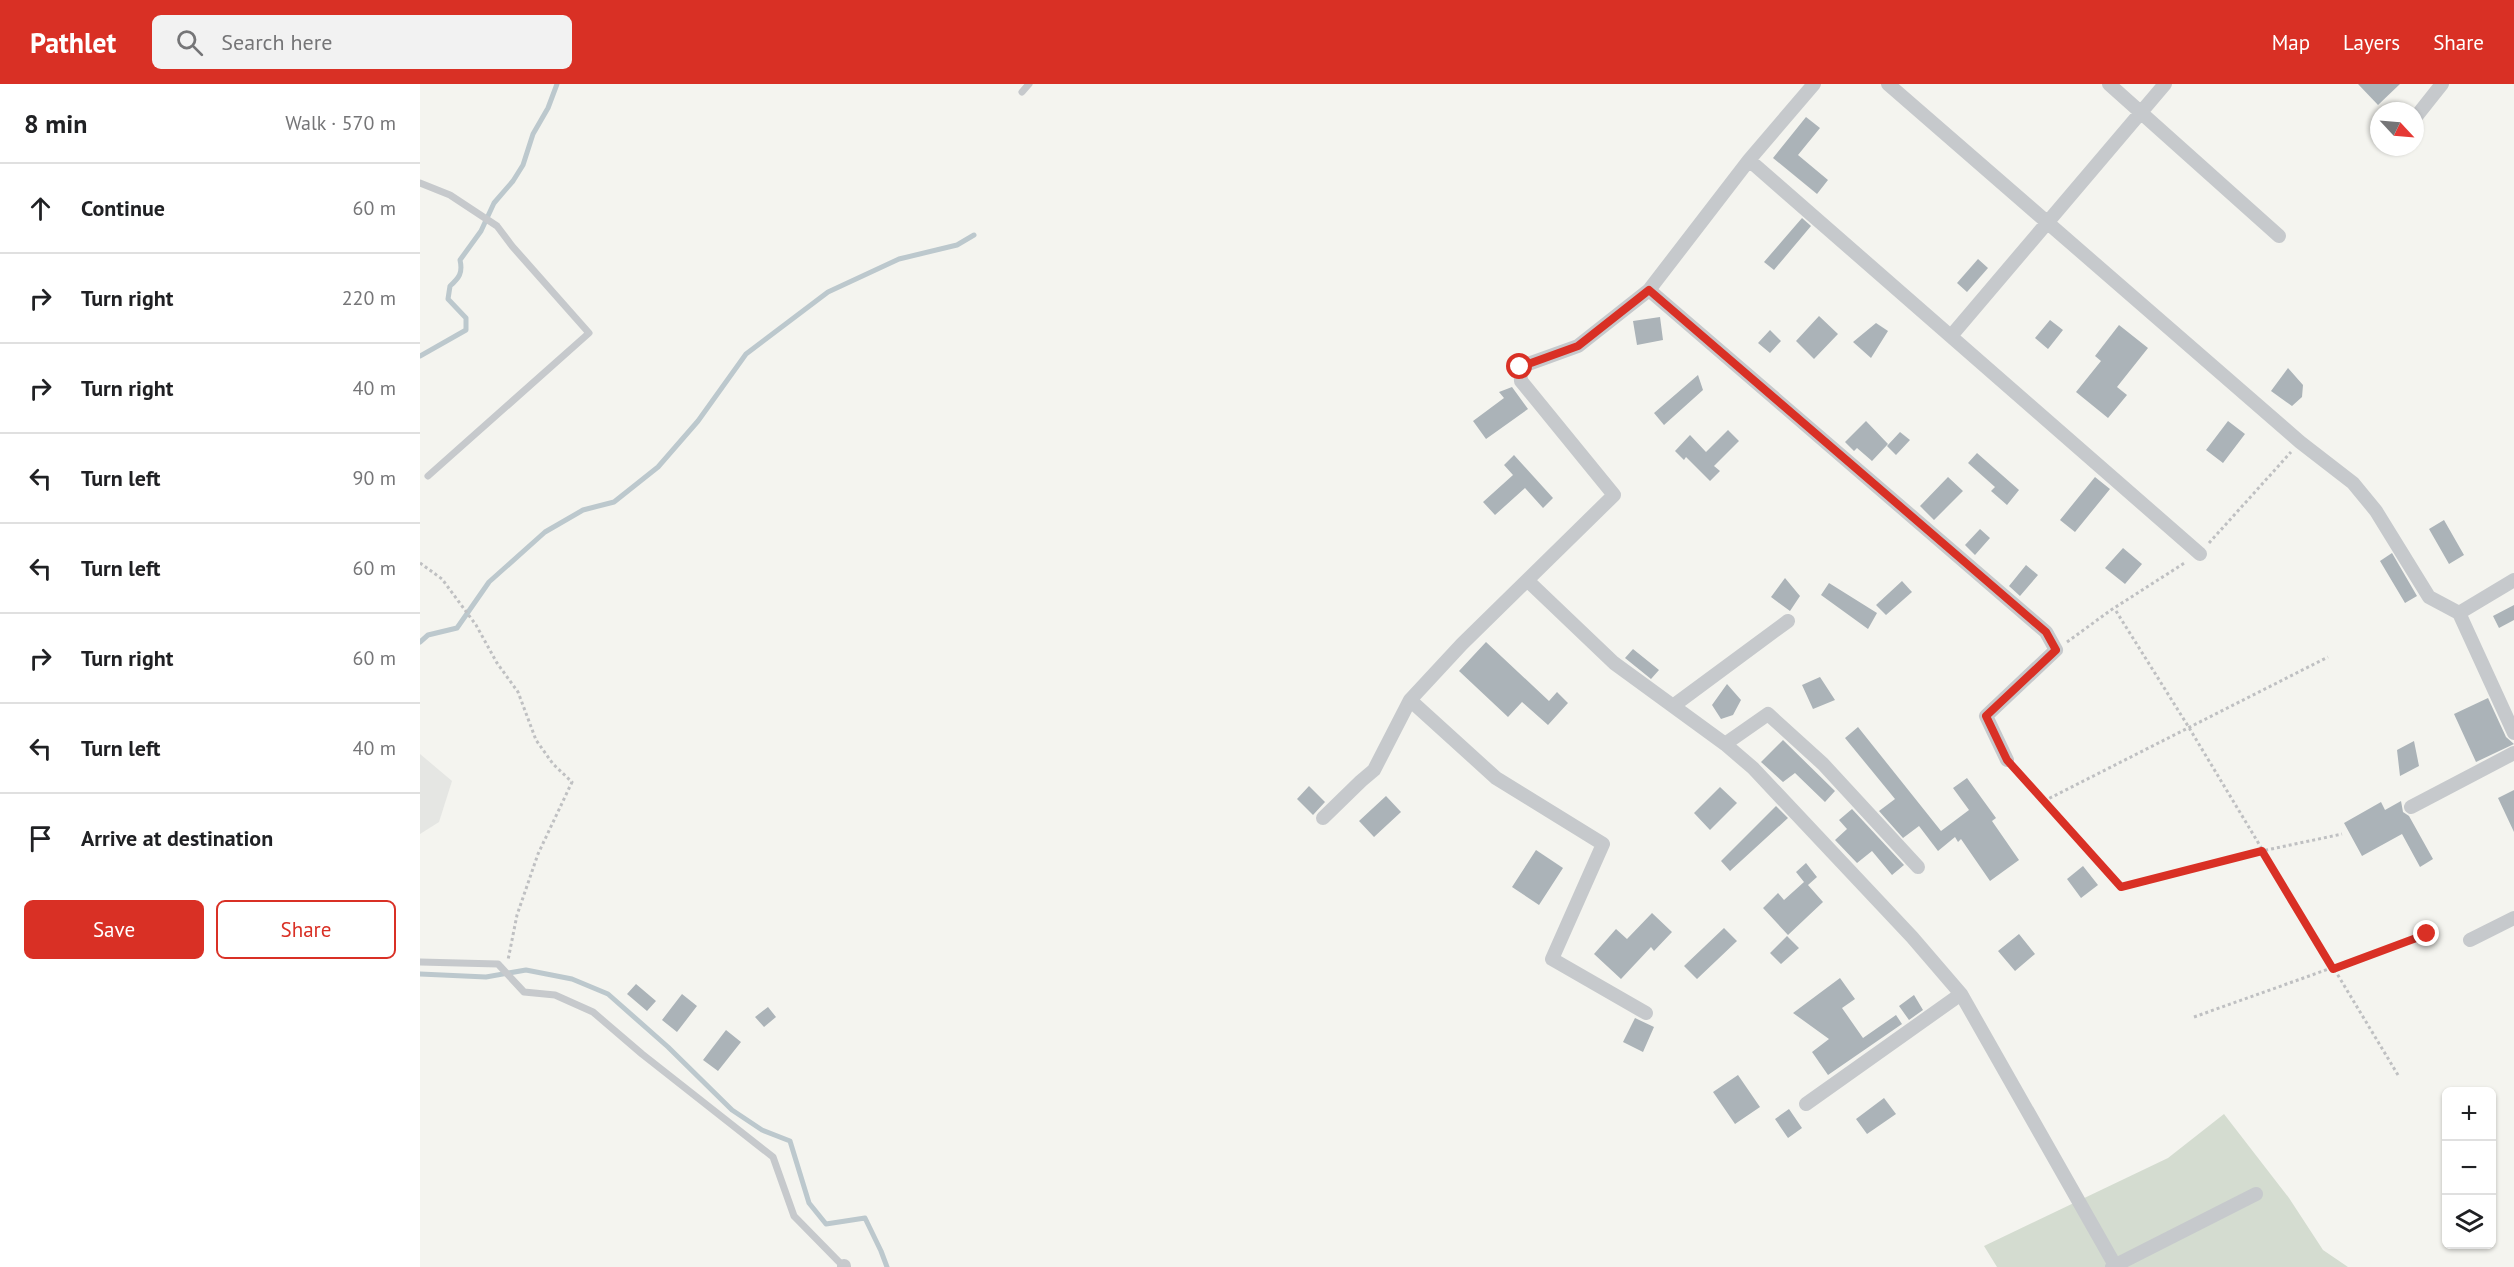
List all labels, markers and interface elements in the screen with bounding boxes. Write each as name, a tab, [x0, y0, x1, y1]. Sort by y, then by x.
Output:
search box	[152, 15, 572, 69]
text: Pathlet	[30, 24, 116, 61]
icon: search	[173, 26, 206, 59]
text: Search here	[221, 28, 332, 56]
text: Map	[2272, 29, 2310, 56]
text: Layers	[2343, 29, 2400, 56]
text: Share	[2433, 29, 2484, 56]
north arrow	[2370, 102, 2424, 156]
text: 8 min	[24, 107, 87, 140]
text: Walk · 570 m	[285, 110, 396, 136]
icon: ahead	[24, 192, 57, 225]
text: Continue	[81, 194, 165, 222]
text: 60 m	[353, 195, 396, 221]
icon: right	[24, 282, 57, 315]
text: Turn right	[81, 284, 173, 312]
text: 220 m	[342, 285, 396, 311]
route start	[1506, 353, 1532, 379]
icon: right	[24, 372, 57, 405]
text: Turn right	[81, 374, 173, 402]
text: 40 m	[353, 375, 396, 401]
icon: left	[24, 462, 57, 495]
text: Turn left	[81, 464, 161, 492]
text: 90 m	[353, 465, 396, 491]
icon: left	[24, 552, 57, 585]
text: Turn left	[81, 554, 161, 582]
text: 60 m	[353, 555, 396, 581]
icon: right	[24, 642, 57, 675]
text: Turn right	[81, 644, 173, 672]
text: 60 m	[353, 645, 396, 671]
icon: left	[24, 732, 57, 765]
text: Turn left	[81, 734, 161, 762]
text: 40 m	[353, 735, 396, 761]
icon: arrive	[24, 822, 57, 855]
text: Arrive at destination	[81, 824, 273, 852]
button: Save	[24, 900, 204, 959]
button: Share	[216, 900, 396, 959]
route end	[2413, 920, 2439, 946]
map controls	[2442, 1087, 2496, 1249]
button: +	[2442, 1087, 2496, 1141]
button: −	[2442, 1141, 2496, 1195]
button: layers	[2442, 1195, 2496, 1249]

